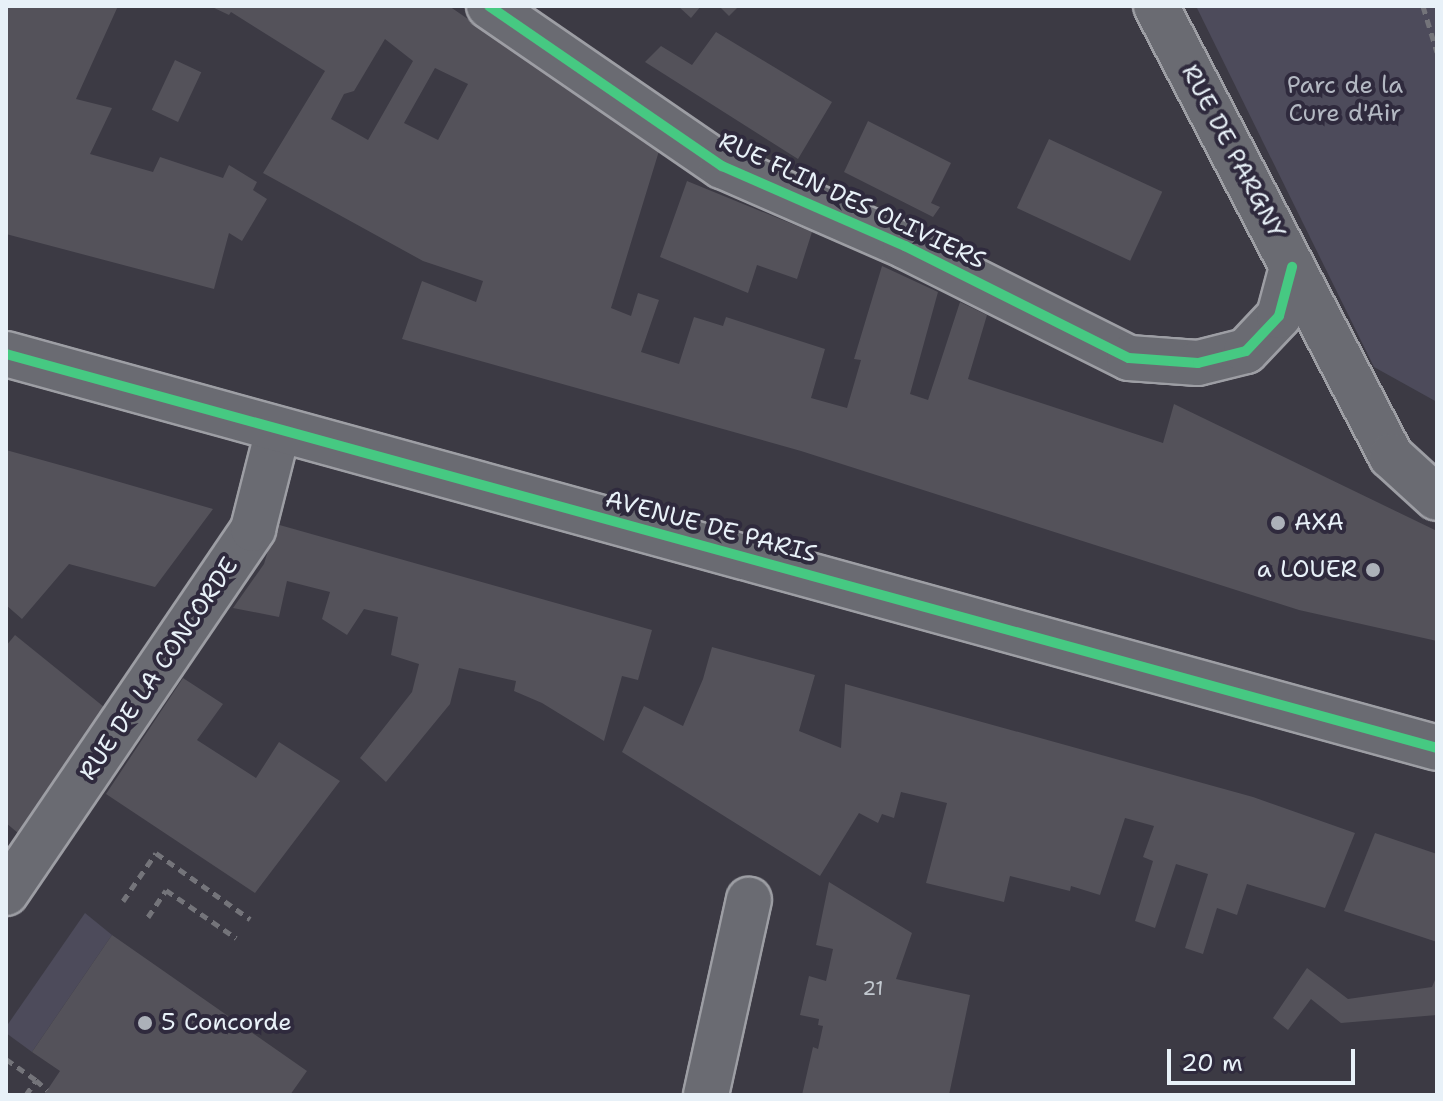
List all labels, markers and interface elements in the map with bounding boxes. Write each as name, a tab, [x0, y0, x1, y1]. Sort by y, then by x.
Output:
street label: RUE DE PARGNY	[1175, 60, 1291, 244]
park label: Parc de la Cure d'Air	[1287, 72, 1403, 128]
street label: RUE FLIN DES OLIVIERS	[714, 127, 990, 275]
street label: AVENUE DE PARIS	[602, 485, 820, 569]
place label: AXA	[1294, 509, 1344, 537]
marker: AXA	[1269, 514, 1287, 532]
street label: RUE DE LA CONCORDE	[74, 552, 244, 786]
place label: a LOUER	[1257, 556, 1357, 584]
marker: a LOUER	[1364, 561, 1382, 579]
house number: 21	[862, 976, 884, 1000]
place label: 5 Concorde	[161, 1009, 292, 1037]
marker: 5 Concorde	[136, 1014, 154, 1032]
scale bar	[1171, 1033, 1359, 1083]
text: 20 m	[1181, 1047, 1243, 1079]

